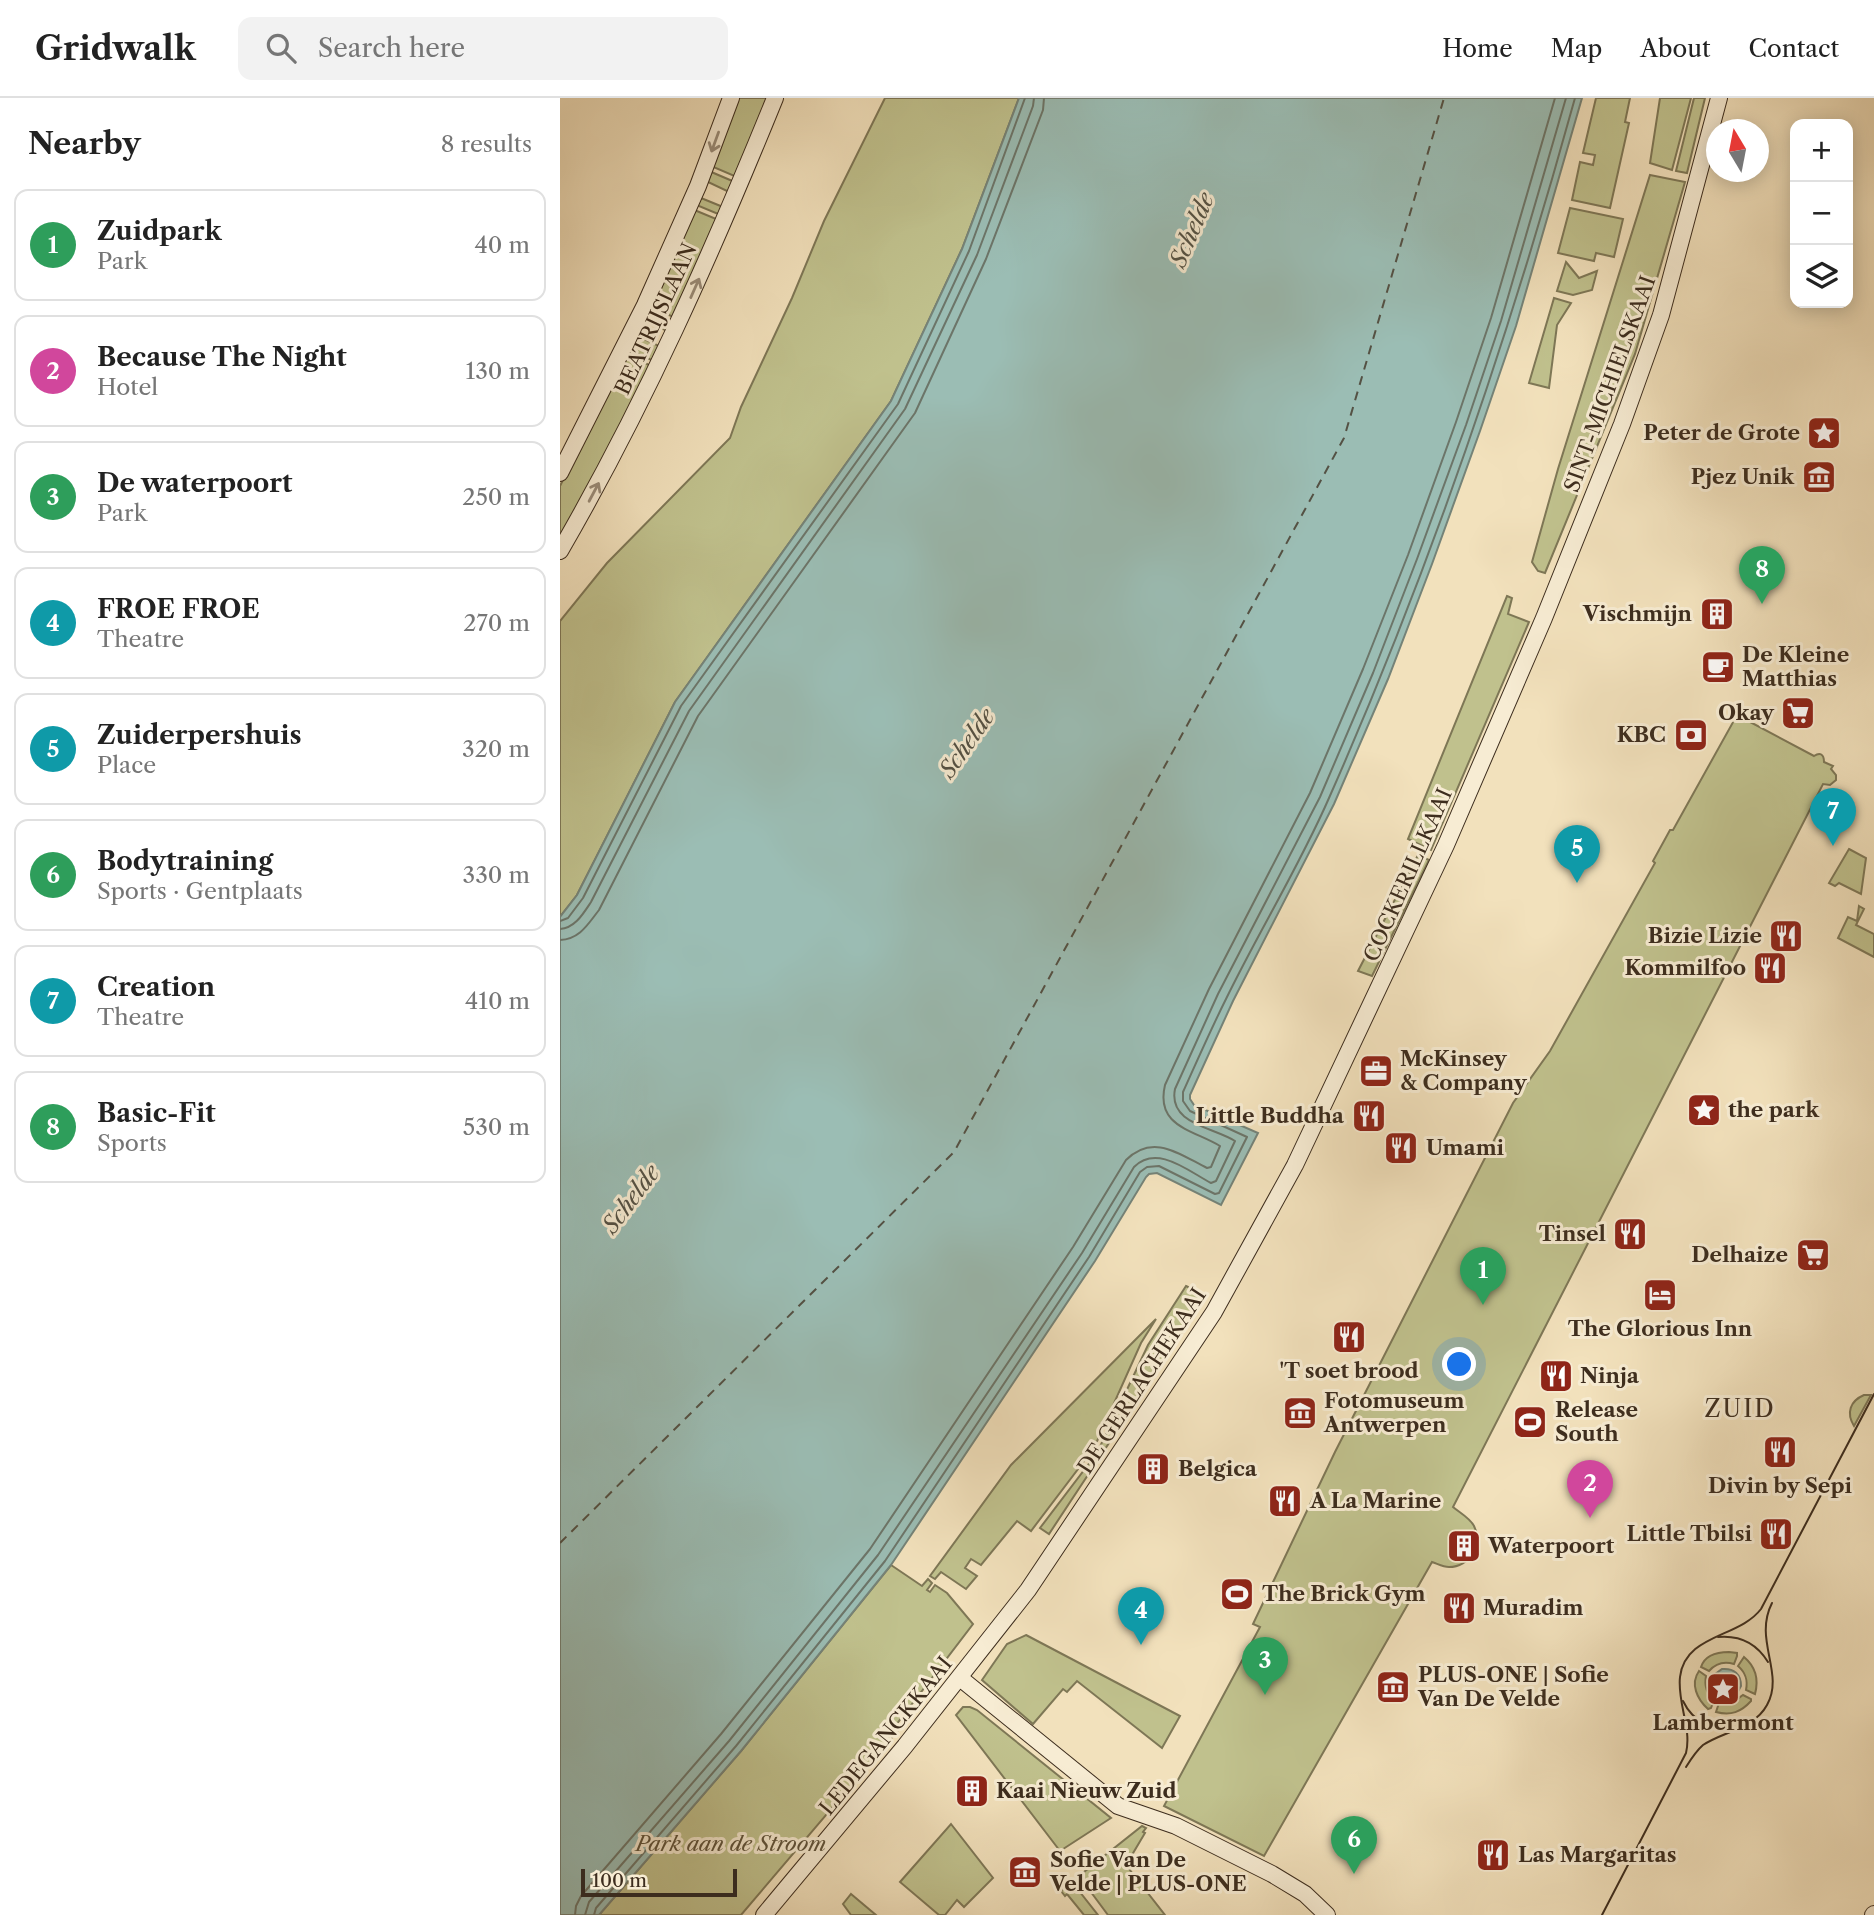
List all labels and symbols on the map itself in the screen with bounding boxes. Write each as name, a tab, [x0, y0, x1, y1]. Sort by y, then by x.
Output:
north arrow	[1706, 119, 1769, 182]
one-way arrow	[707, 131, 720, 153]
water label: Schelde	[1163, 188, 1221, 273]
street label: BEATRIJSLAAN	[609, 239, 702, 399]
street label: SINT-MICHIELSKAAI	[1559, 272, 1660, 496]
one-way arrow	[689, 278, 702, 299]
place icon: Peter de Grote	[1805, 414, 1843, 452]
place label: Peter de Grote	[1643, 420, 1800, 445]
museum icon: Pjez Unik	[1800, 458, 1838, 496]
place label: Pjez Unik	[1691, 464, 1795, 489]
one-way arrow	[587, 482, 601, 502]
pin: 8	[1739, 546, 1785, 604]
building icon: Vischmijn	[1698, 595, 1736, 633]
place label: Vischmijn	[1582, 601, 1693, 626]
place label: De Kleine Matthias	[1742, 642, 1849, 691]
cafe icon: De Kleine Matthias	[1699, 648, 1737, 686]
supermarket icon: Okay	[1779, 694, 1817, 732]
place label: Okay	[1718, 700, 1775, 725]
water label: Schelde	[932, 702, 1001, 785]
bank icon: KBC	[1672, 716, 1710, 754]
place label: KBC	[1617, 722, 1666, 747]
street label: COCKERILLKAAI	[1358, 784, 1457, 965]
pin: 7	[1810, 788, 1856, 846]
pin: 5	[1554, 825, 1600, 883]
restaurant icon: Bizie Lizie	[1767, 917, 1805, 955]
place label: Bizie Lizie	[1648, 923, 1762, 948]
restaurant icon: Kommilfoo	[1751, 949, 1789, 987]
place label: Kommilfoo	[1624, 955, 1746, 980]
place label: McKinsey & Company	[1400, 1046, 1528, 1095]
office icon: McKinsey & Company	[1357, 1052, 1395, 1090]
place icon: the park	[1685, 1091, 1723, 1129]
restaurant icon: Little Buddha	[1350, 1097, 1388, 1135]
place label: the park	[1728, 1097, 1820, 1122]
place label: Little Buddha	[1196, 1103, 1345, 1128]
restaurant icon: Umami	[1382, 1129, 1420, 1167]
place label: Umami	[1426, 1135, 1505, 1160]
water label: Schelde	[595, 1159, 666, 1240]
restaurant icon: Tinsel	[1611, 1215, 1649, 1253]
place label: Tinsel	[1539, 1221, 1606, 1246]
supermarket icon: Delhaize	[1794, 1236, 1832, 1274]
place label: Delhaize	[1691, 1242, 1788, 1267]
pin: 1	[1460, 1247, 1506, 1305]
hotel icon: The Glorious Inn	[1641, 1276, 1679, 1314]
street label: DE GERLACHEKAAI	[1072, 1283, 1211, 1478]
place label: The Glorious Inn	[1568, 1316, 1753, 1341]
restaurant icon: 'T soet brood	[1330, 1318, 1368, 1356]
your location	[1442, 1347, 1476, 1381]
restaurant icon: Ninja	[1537, 1357, 1575, 1395]
place label: 'T soet brood	[1279, 1358, 1419, 1383]
place label: Ninja	[1580, 1363, 1640, 1388]
place label: Fotomuseum Antwerpen	[1323, 1388, 1465, 1437]
museum icon: Fotomuseum Antwerpen	[1281, 1394, 1319, 1432]
district label: ZUID	[1704, 1394, 1776, 1423]
place label: Release South	[1555, 1397, 1638, 1446]
sports icon: Release South	[1511, 1403, 1549, 1441]
restaurant icon: Divin by Sepi	[1761, 1433, 1799, 1471]
building icon: Belgica	[1134, 1450, 1172, 1488]
place label: Belgica	[1178, 1456, 1258, 1481]
pin: 2	[1567, 1460, 1613, 1518]
place label: Divin by Sepi	[1708, 1473, 1852, 1498]
restaurant icon: A La Marine	[1266, 1482, 1304, 1520]
place label: A La Marine	[1309, 1488, 1441, 1513]
restaurant icon: Little Tbilsi	[1757, 1515, 1795, 1553]
place label: Little Tbilsi	[1626, 1521, 1752, 1546]
building icon: Waterpoort	[1445, 1527, 1483, 1565]
place label: Waterpoort	[1487, 1533, 1615, 1558]
sports icon: The Brick Gym	[1218, 1575, 1256, 1613]
place label: The Brick Gym	[1262, 1581, 1426, 1606]
pin: 4	[1118, 1587, 1164, 1645]
restaurant icon: Muradim	[1440, 1589, 1478, 1627]
place label: Muradim	[1483, 1595, 1584, 1620]
pin: 3	[1242, 1637, 1288, 1695]
street label: LEDEGANCKKAAI	[814, 1651, 957, 1820]
place label: PLUS-ONE | Sofie Van De Velde	[1417, 1662, 1609, 1711]
museum icon: PLUS-ONE | Sofie Van De Velde	[1374, 1668, 1412, 1706]
place icon: Lambermont	[1704, 1670, 1742, 1708]
place label: Lambermont	[1652, 1710, 1794, 1735]
building icon: Kaai Nieuw Zuid	[953, 1772, 991, 1810]
place label: Kaai Nieuw Zuid	[996, 1778, 1177, 1803]
pin: 6	[1331, 1816, 1377, 1874]
park label: Park aan de Stroom	[634, 1831, 826, 1856]
restaurant icon: Las Margaritas	[1474, 1836, 1512, 1874]
place label: Las Margaritas	[1518, 1842, 1676, 1867]
place label: Sofie Van De Velde | PLUS-ONE	[1049, 1847, 1247, 1896]
museum icon: Sofie Van De Velde | PLUS-ONE	[1006, 1853, 1044, 1891]
scale bar	[581, 1866, 737, 1898]

